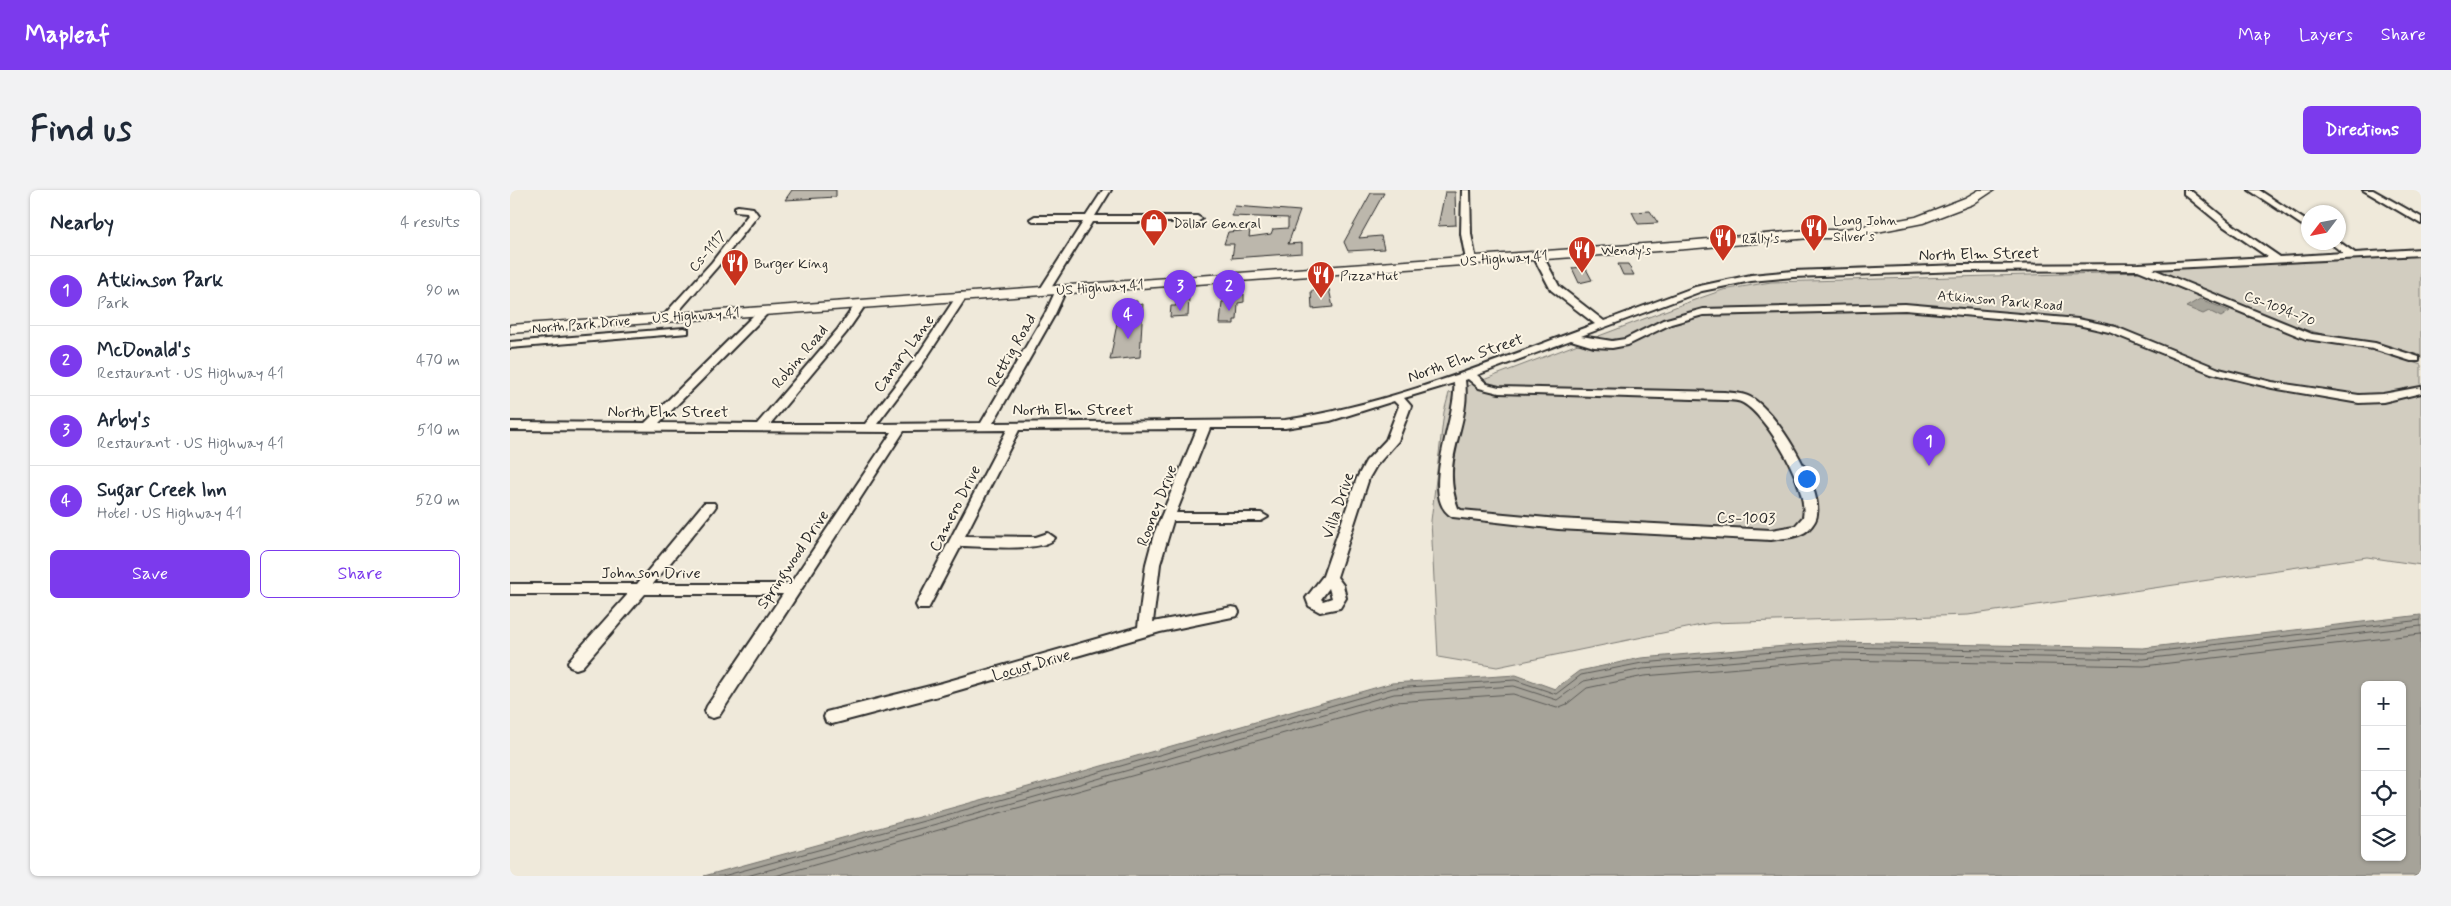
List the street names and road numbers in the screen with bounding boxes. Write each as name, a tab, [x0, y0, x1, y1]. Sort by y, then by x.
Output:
street label: Cs-1117	[685, 227, 731, 276]
street label: North Elm Street	[1918, 243, 2040, 266]
street label: US Highway 41	[1460, 247, 1549, 272]
street label: US Highway 41	[1056, 276, 1145, 301]
street label: Atkinson Park Road	[1937, 287, 2063, 315]
street label: Cs-1094-70	[2241, 287, 2318, 331]
street label: US Highway 41	[652, 304, 741, 329]
street label: Rettig Road	[983, 310, 1042, 391]
street label: Canary Lane	[869, 311, 940, 397]
street label: North Park Drive	[531, 312, 631, 338]
street label: Robin Road	[767, 320, 833, 393]
street label: North Elm Street	[1405, 329, 1527, 388]
street label: North Elm Street	[1013, 400, 1134, 421]
street label: North Elm Street	[608, 402, 729, 423]
street label: Camero Drive	[925, 462, 986, 555]
street label: Rooney Drive	[1132, 462, 1183, 549]
street label: Villa Drive	[1317, 469, 1360, 542]
street label: Springwood Drive	[752, 506, 835, 614]
street label: Cs-1003	[1716, 507, 1776, 530]
street label: Johnson Drive	[601, 563, 701, 584]
street label: Locust Drive	[990, 644, 1073, 687]

